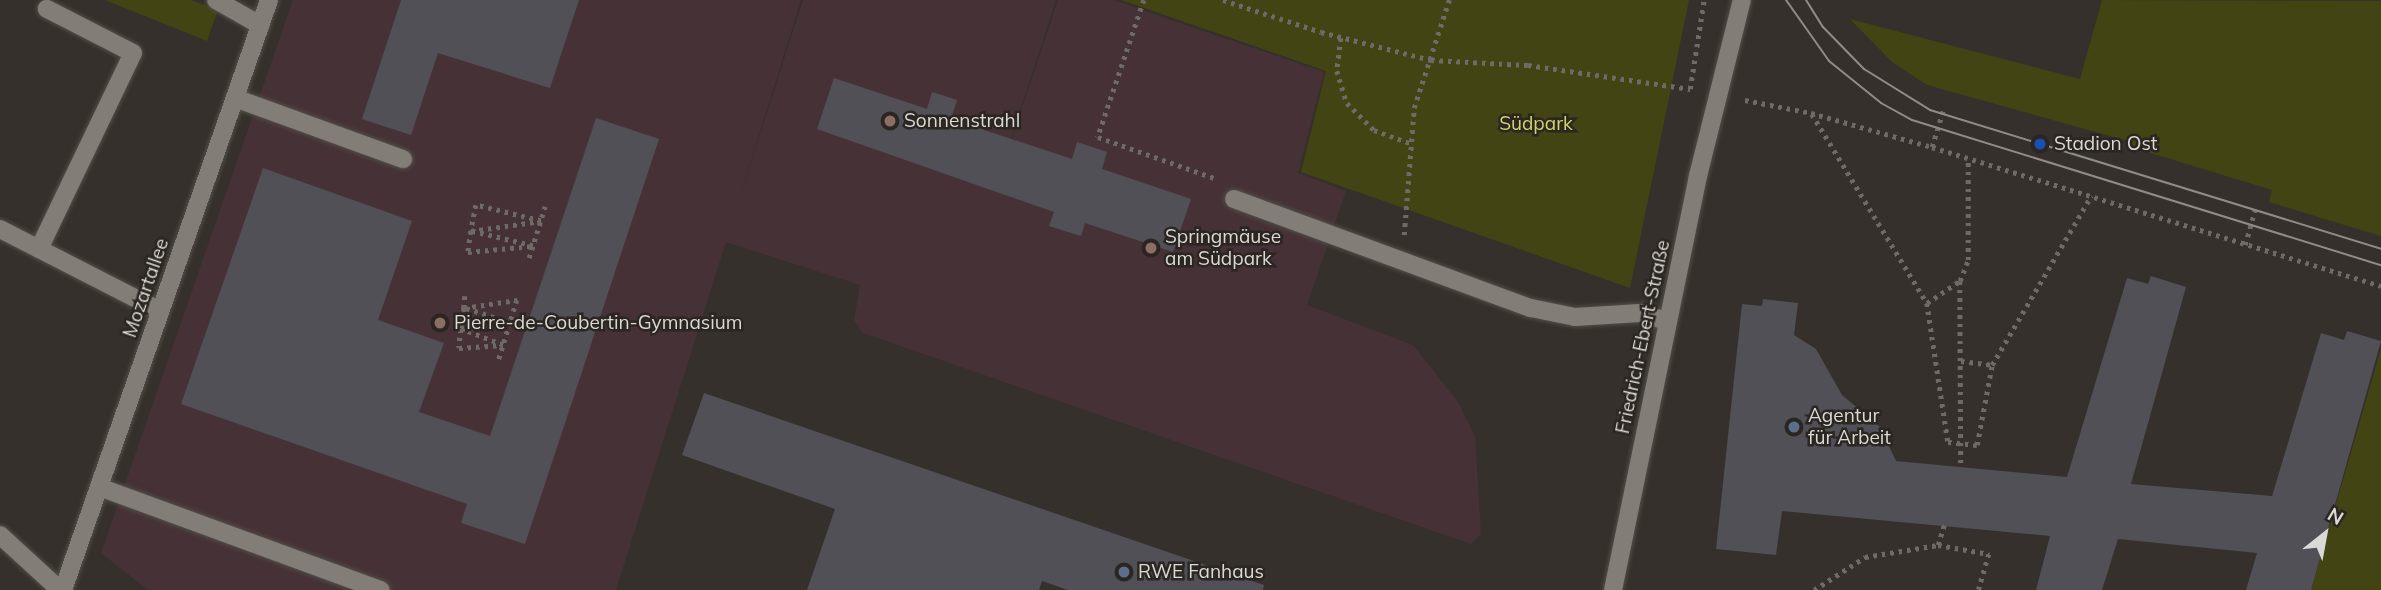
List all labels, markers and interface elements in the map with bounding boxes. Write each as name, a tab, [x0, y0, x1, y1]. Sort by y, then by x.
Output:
place label: Sonnenstrahl	[904, 110, 1020, 132]
marker: Sonnenstrahl	[882, 113, 898, 129]
park label: Südpark	[1499, 113, 1573, 135]
place label: Stadion Ost	[2054, 133, 2157, 155]
marker: Stadion Ost	[2032, 136, 2048, 152]
place label: Springmäuse am Südpark	[1165, 226, 1281, 270]
street label: Mozartallee	[118, 235, 174, 341]
street label: Friedrich-Ebert-Straße	[1611, 238, 1675, 436]
marker: Springmäuse am Südpark	[1143, 240, 1159, 256]
place label: Pierre-de-Coubertin-Gymnasium	[454, 312, 742, 334]
marker: Pierre-de-Coubertin-Gymnasium	[432, 315, 448, 331]
place label: Agentur für Arbeit	[1808, 405, 1891, 449]
marker: Agentur für Arbeit	[1786, 419, 1802, 435]
north arrow	[2290, 499, 2360, 569]
text: N	[2323, 502, 2348, 530]
place label: RWE Fanhaus	[1138, 561, 1264, 583]
marker: RWE Fanhaus	[1116, 564, 1132, 580]

